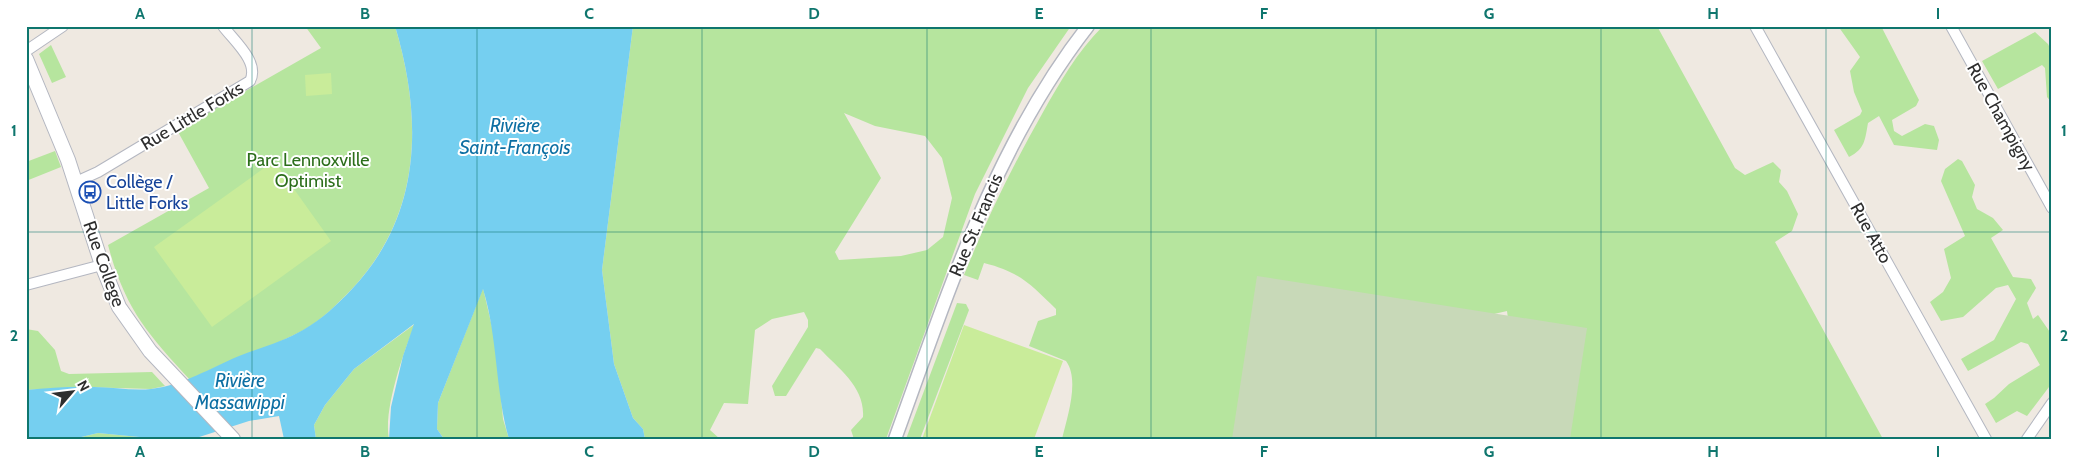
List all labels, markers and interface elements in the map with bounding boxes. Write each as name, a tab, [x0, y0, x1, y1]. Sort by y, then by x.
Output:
text: A	[135, 4, 145, 23]
text: B	[360, 4, 370, 23]
text: C	[584, 4, 594, 23]
text: D	[808, 4, 820, 23]
text: E	[1034, 4, 1044, 23]
text: F	[1260, 4, 1269, 23]
text: G	[1484, 4, 1494, 23]
text: H	[1707, 4, 1719, 23]
text: I	[1936, 4, 1940, 23]
street label: Rue Champigny	[1962, 59, 2040, 175]
street label: Rue Little Forks	[137, 77, 247, 155]
water label: Rivière Saint-François	[459, 114, 571, 159]
text: 1	[11, 121, 17, 140]
text: 1	[2061, 121, 2067, 140]
park label: Parc Lennoxville Optimist	[247, 149, 369, 192]
street label: Rue St. Francis	[944, 170, 1008, 280]
place label: Collège / Little Forks	[106, 171, 188, 214]
bus stop icon: Collège / Little Forks	[78, 180, 102, 204]
street label: Rue Atto	[1845, 199, 1897, 267]
street label: Rue College	[78, 218, 130, 310]
text: 2	[10, 326, 18, 345]
text: 2	[2060, 326, 2068, 345]
north arrow	[48, 368, 98, 418]
water label: Rivière Massawippi	[194, 369, 286, 414]
text: N	[73, 377, 94, 394]
text: A	[135, 442, 145, 461]
text: B	[360, 442, 370, 461]
text: C	[584, 442, 594, 461]
text: D	[808, 442, 820, 461]
text: E	[1034, 442, 1044, 461]
text: F	[1260, 442, 1269, 461]
text: G	[1484, 442, 1494, 461]
text: H	[1707, 442, 1719, 461]
text: I	[1936, 442, 1940, 461]

